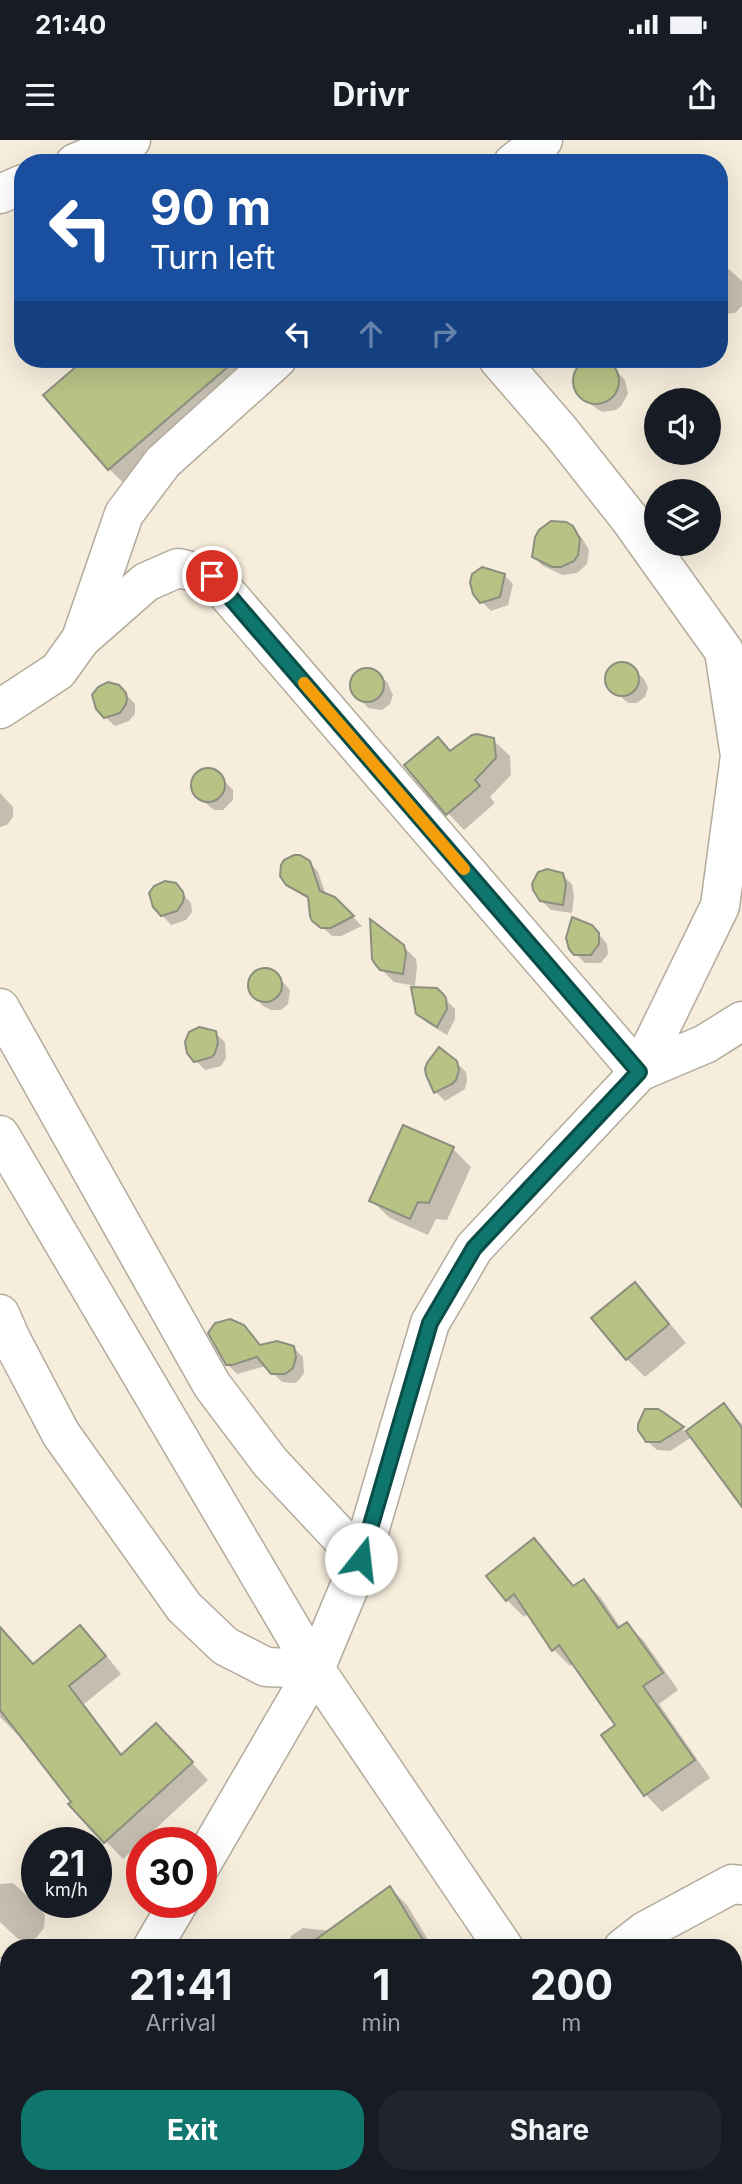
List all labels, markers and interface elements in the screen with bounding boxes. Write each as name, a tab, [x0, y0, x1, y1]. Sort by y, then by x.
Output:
text: 21:40	[35, 9, 106, 40]
text: Drivr	[332, 75, 410, 114]
icon: menu	[21, 76, 59, 114]
icon: share	[683, 76, 721, 114]
text: 90 m	[150, 178, 271, 237]
icon: left	[35, 182, 126, 273]
text: Turn left	[150, 238, 275, 277]
icon: left	[279, 315, 317, 353]
icon: ahead	[352, 315, 390, 353]
icon: right	[425, 315, 463, 353]
map controls	[644, 388, 721, 556]
button: sound	[644, 388, 721, 465]
button: layers	[644, 479, 721, 556]
pin	[182, 546, 242, 606]
icon: arrive	[193, 557, 231, 595]
position arrow	[324, 1522, 398, 1596]
speed limit sign: 30	[126, 1827, 217, 1918]
text: 21	[48, 1842, 85, 1884]
text: km/h	[45, 1879, 88, 1900]
text: 21:41	[129, 1959, 233, 2010]
text: 1	[372, 1959, 390, 2010]
text: 200	[530, 1959, 613, 2010]
text: Arrival	[145, 2009, 216, 2037]
text: min	[362, 2009, 401, 2037]
text: m	[561, 2009, 582, 2037]
button: Exit	[21, 2090, 364, 2170]
button: Share	[378, 2090, 721, 2170]

